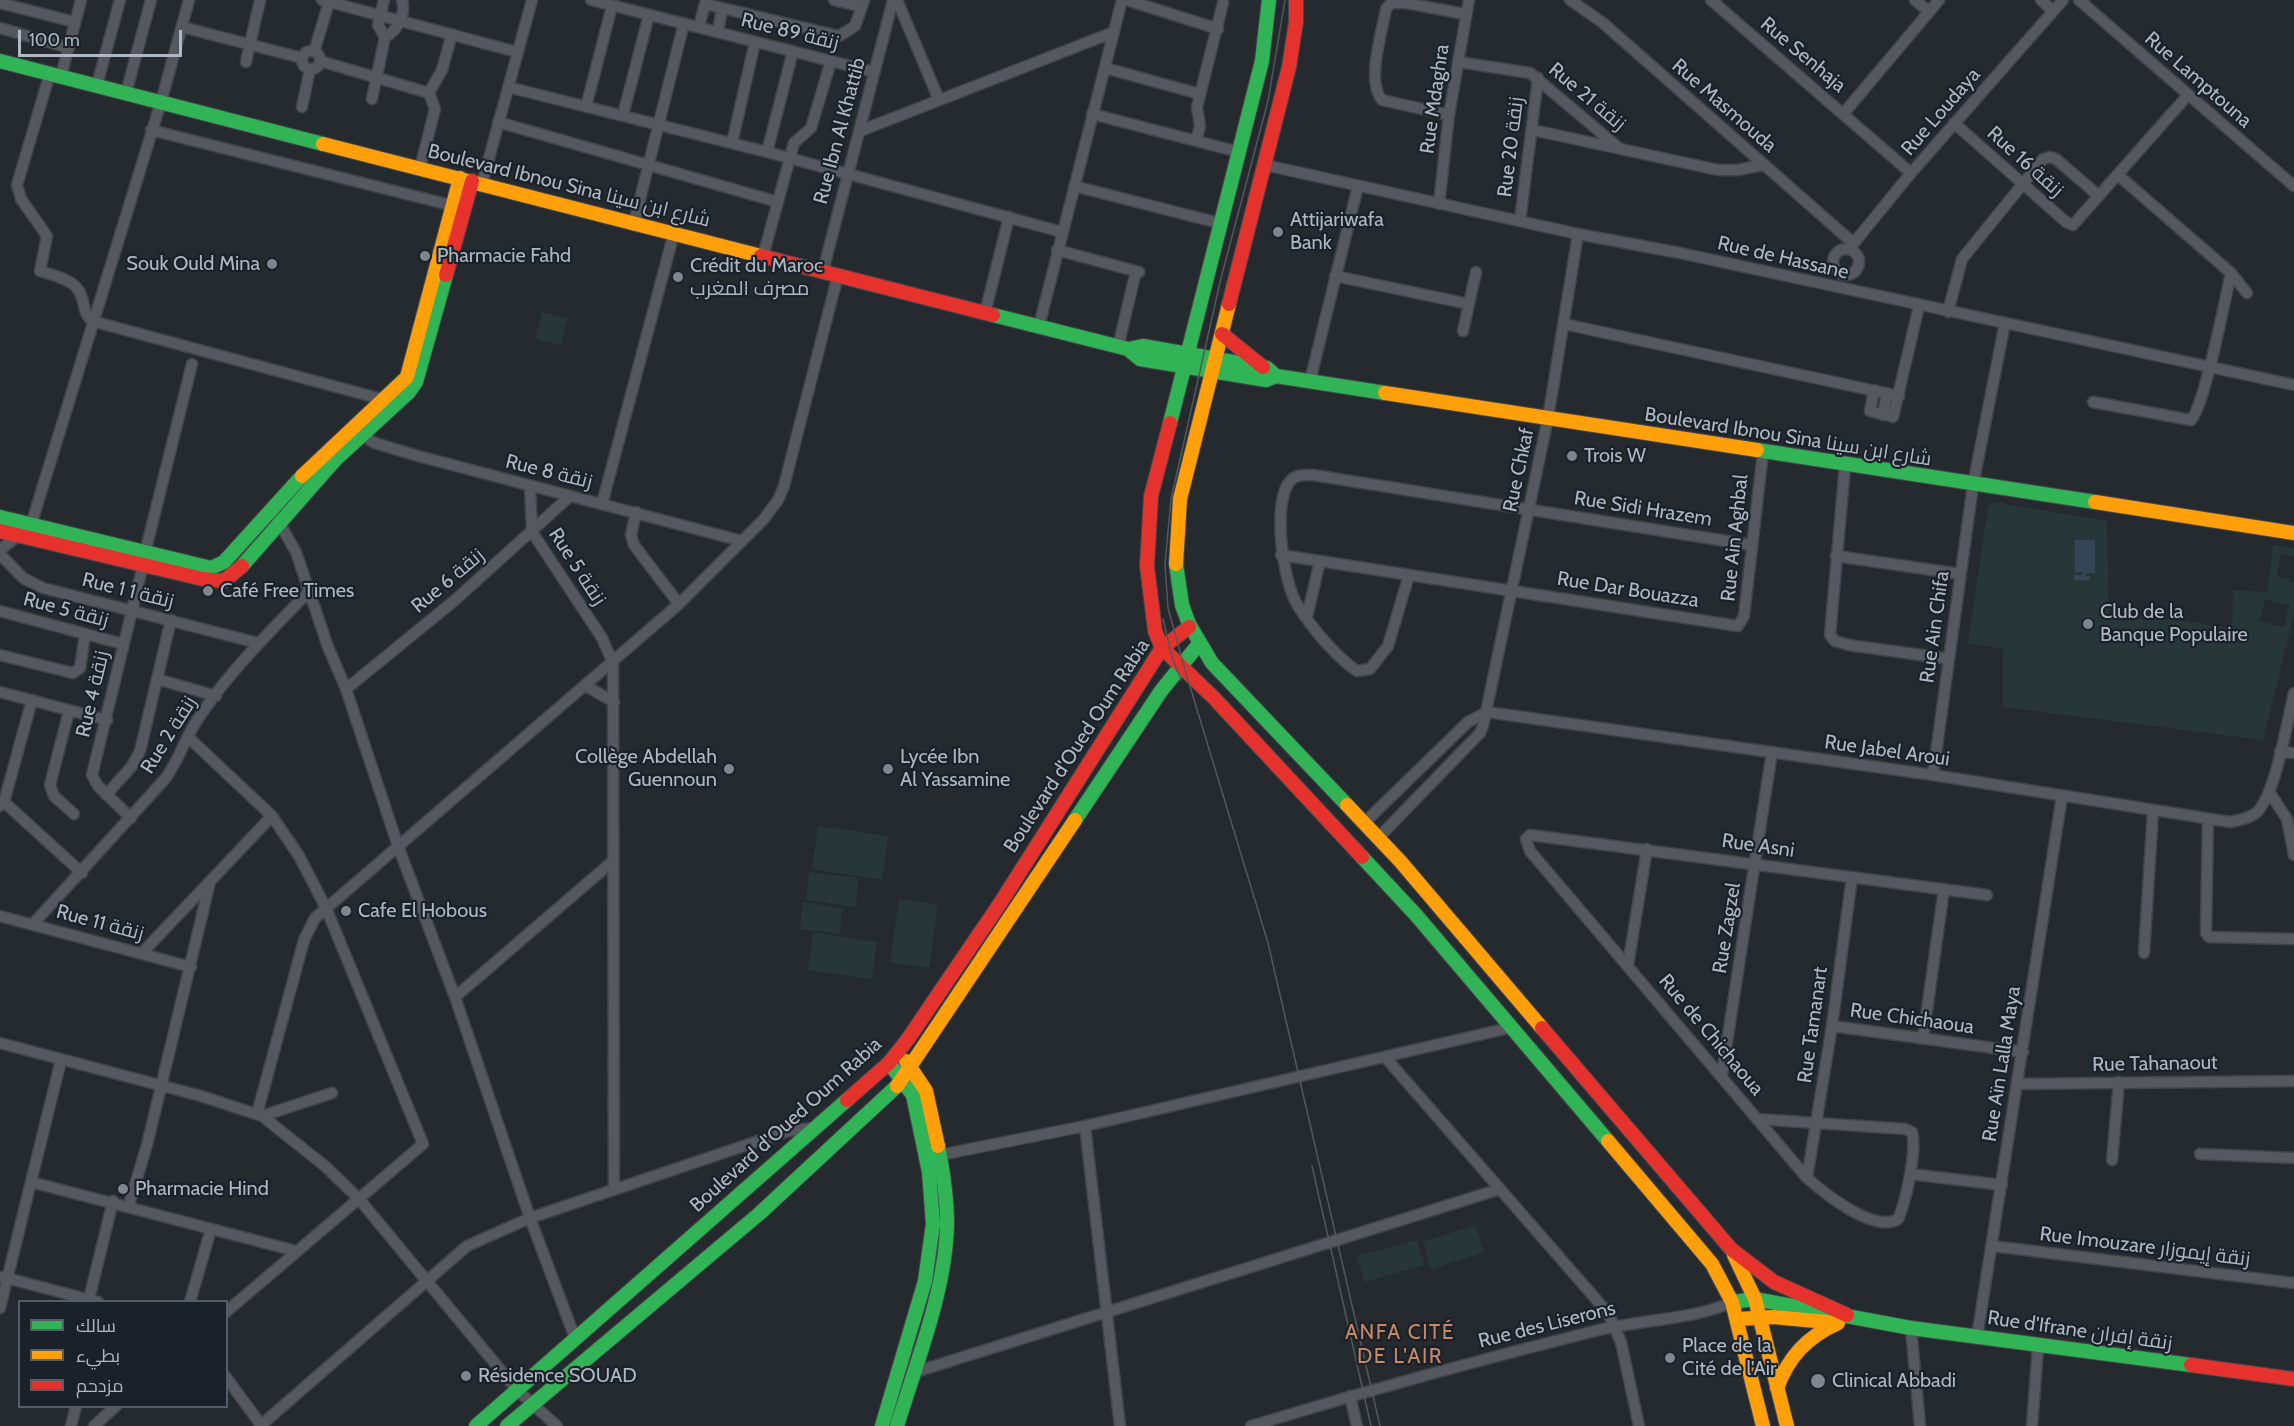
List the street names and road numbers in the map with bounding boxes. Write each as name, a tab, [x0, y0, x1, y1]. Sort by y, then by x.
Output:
street label: Rue 89 زنقة	[739, 8, 841, 56]
street label: Rue Senhaja	[1755, 12, 1851, 98]
street label: Rue Lamptouna	[2140, 27, 2256, 133]
street label: Rue Mdaghra	[1415, 43, 1455, 155]
street label: Rue Masmouda	[1667, 54, 1781, 158]
street label: Rue Ibn Al Khattib	[809, 55, 871, 207]
street label: Rue 21 زنقة	[1543, 58, 1631, 136]
street label: Rue Loudaya	[1896, 63, 1986, 161]
street label: Rue 20 زنقة	[1493, 95, 1529, 199]
street label: Rue 16 زنقة	[1982, 122, 2068, 202]
street label: Boulevard Ibnou Sina شارع ابن سينا	[425, 139, 713, 233]
street label: Rue de Hassane	[1715, 231, 1851, 285]
street label: Boulevard Ibnou Sina شارع ابن سينا	[1643, 402, 1933, 472]
street label: Rue Chkaf	[1498, 426, 1540, 514]
street label: Rue 8 زنقة	[503, 450, 595, 494]
street label: Rue Ain Aghbal	[1716, 473, 1754, 603]
street label: Rue Sidi Hrazem	[1572, 486, 1714, 532]
street label: Rue 5 زنقة	[543, 524, 611, 610]
street label: Rue 6 زنقة	[407, 544, 489, 618]
street label: Rue Dar Bouazza	[1555, 567, 1701, 613]
street label: Rue 1 زنقة 1	[79, 568, 177, 614]
street label: Rue Ain Chifa	[1915, 569, 1955, 685]
street label: Rue 5 زنقة	[21, 587, 111, 633]
street label: Boulevard d'Oued Oum Rabia	[999, 635, 1155, 857]
street label: Rue 4 زنقة	[71, 648, 115, 740]
street label: Rue 2 زنقة	[136, 692, 202, 778]
street label: Rue Jabel Aroui	[1823, 730, 1951, 772]
street label: Rue Asni	[1720, 829, 1796, 863]
street label: Rue Zagzel	[1708, 881, 1746, 975]
street label: Rue 11 زنقة	[54, 900, 146, 946]
street label: Rue Tamanart	[1793, 965, 1833, 1085]
street label: Rue de Chichaoua	[1653, 969, 1769, 1101]
street label: Rue Aïn Lalla Maya	[1978, 984, 2026, 1144]
street label: Rue Chichaoua	[1848, 998, 1976, 1040]
street label: Boulevard d'Oued Oum Rabia	[685, 1033, 887, 1217]
street label: Rue Tahanaout	[2092, 1051, 2218, 1077]
street label: Rue Imouzare زنقة إيموزار	[2038, 1222, 2252, 1272]
street label: Rue des Liserons	[1476, 1296, 1618, 1354]
street label: Rue d'Ifrane زنقة إفران	[1986, 1306, 2174, 1356]

